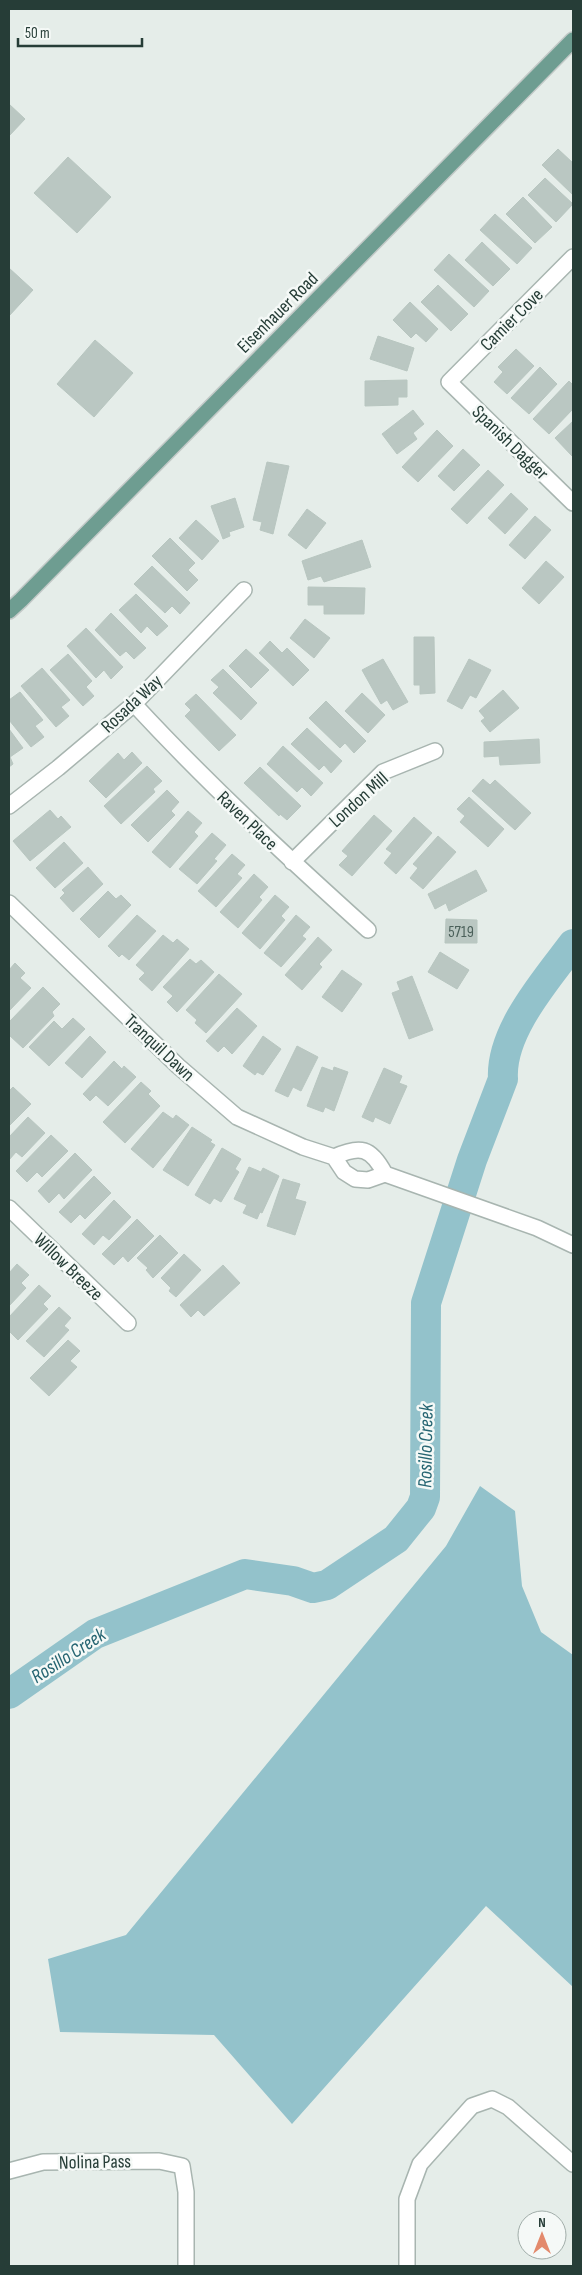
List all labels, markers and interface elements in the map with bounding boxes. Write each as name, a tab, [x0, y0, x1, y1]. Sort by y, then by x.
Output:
scale bar	[18, 15, 141, 47]
text: 50 m	[25, 24, 50, 43]
street label: Eisenhauer Road	[233, 268, 323, 358]
street label: Camier Cove	[476, 284, 548, 356]
street label: Spanish Dagger	[467, 401, 553, 486]
street label: Rosada Way	[97, 670, 168, 738]
street label: London Mill	[325, 768, 393, 833]
street label: Raven Place	[212, 787, 282, 856]
house number: 5719	[448, 923, 474, 942]
street label: Tranquil Dawn	[119, 1010, 199, 1087]
street label: Willow Breeze	[28, 1228, 107, 1306]
water label: Rosillo Creek	[413, 1403, 439, 1488]
water label: Rosillo Creek	[27, 1623, 111, 1689]
street label: Nolina Pass	[59, 2150, 131, 2175]
north arrow	[517, 2210, 567, 2260]
text: N	[538, 2214, 546, 2231]

